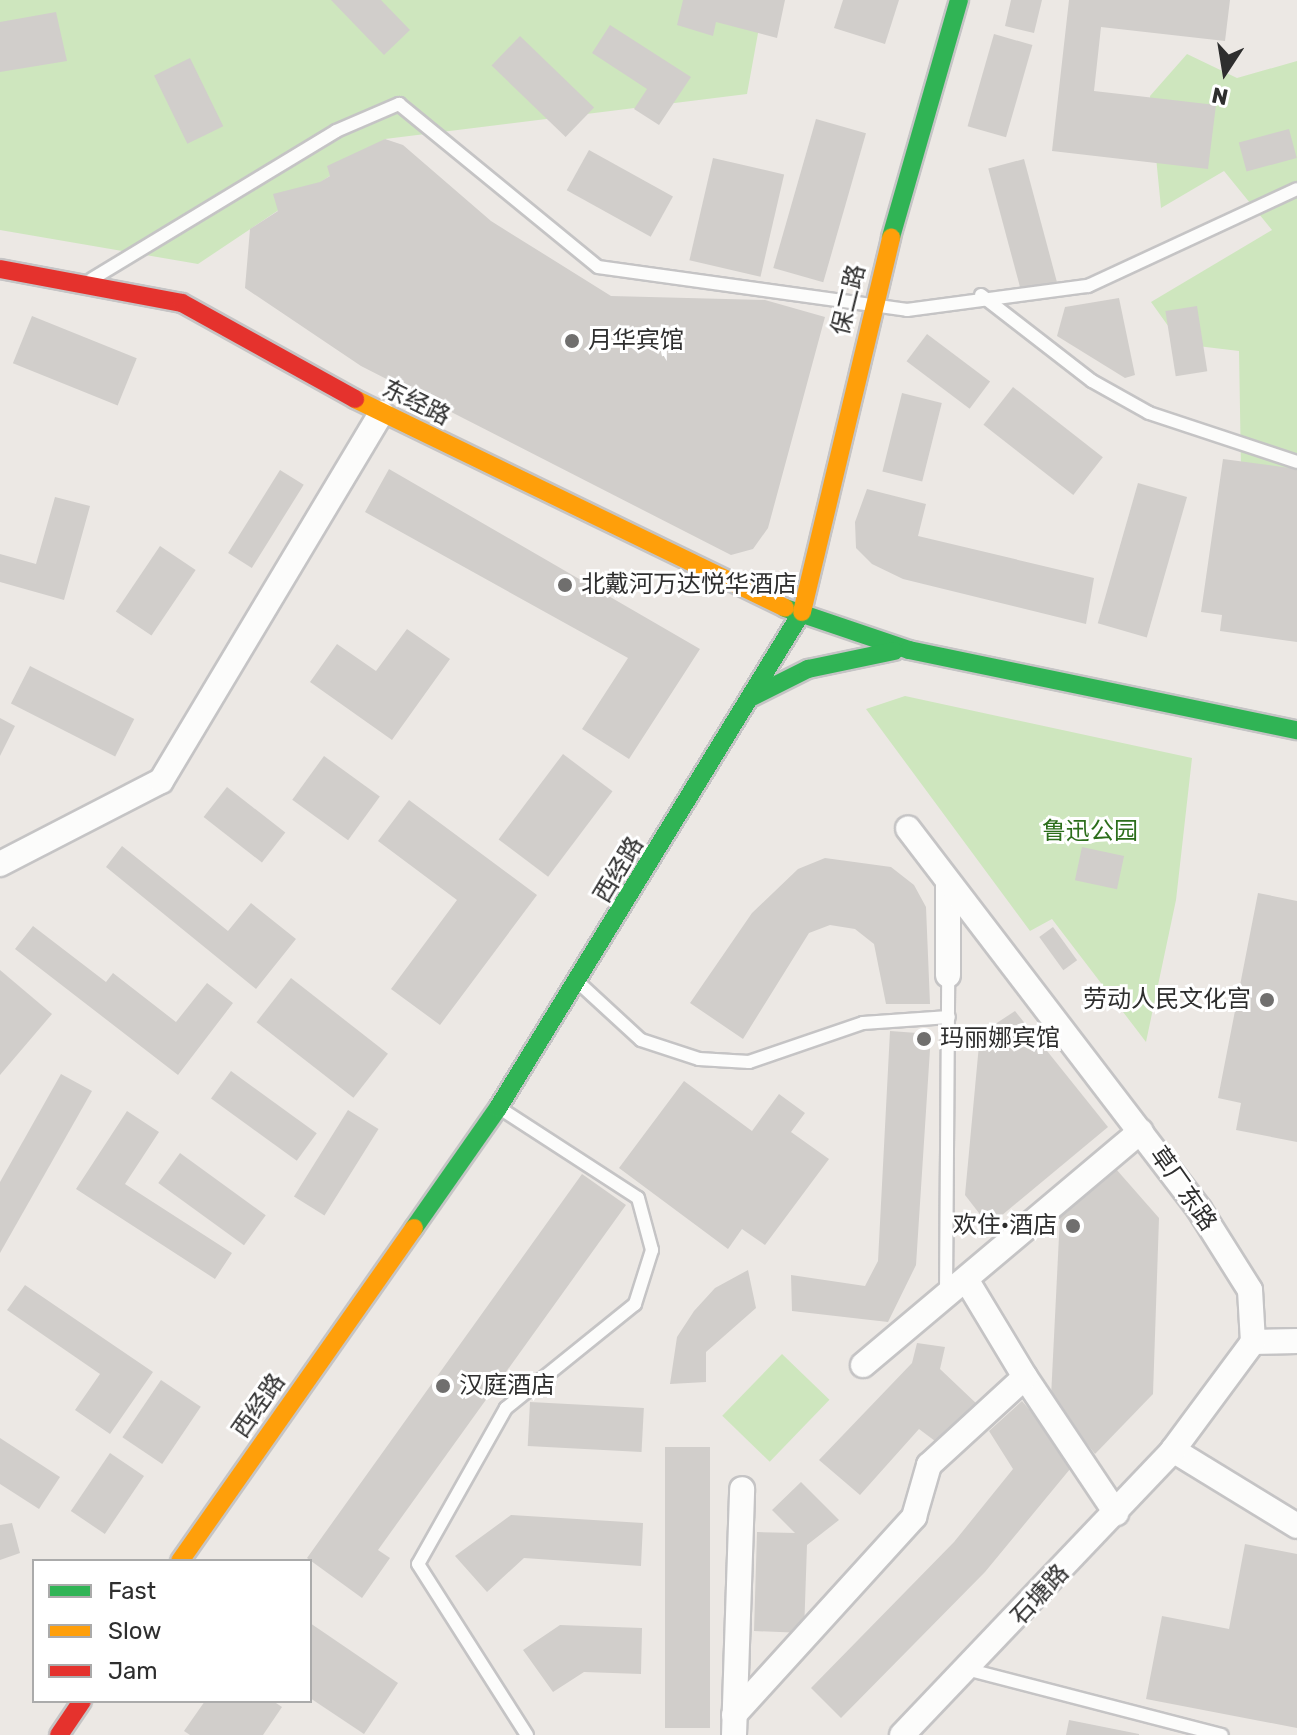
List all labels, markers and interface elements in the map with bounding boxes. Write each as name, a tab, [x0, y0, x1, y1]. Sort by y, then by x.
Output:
north arrow	[1185, 32, 1265, 112]
text: N	[1209, 81, 1230, 111]
street label: 保二路	[826, 262, 872, 338]
place label: 月华宾馆	[588, 327, 684, 355]
marker: 月华宾馆	[563, 332, 581, 350]
street label: 东经路	[377, 374, 455, 432]
place label: 北戴河万达悦华酒店	[581, 571, 797, 599]
marker: 北戴河万达悦华酒店	[556, 576, 574, 594]
park label: 鲁迅公园	[1042, 818, 1138, 846]
street label: 西经路	[588, 832, 650, 908]
place label: 劳动人民文化宫	[1083, 986, 1251, 1014]
marker: 劳动人民文化宫	[1258, 991, 1276, 1009]
place label: 玛丽娜宾馆	[940, 1025, 1060, 1053]
marker: 玛丽娜宾馆	[915, 1030, 933, 1048]
street label: 草厂东路	[1144, 1141, 1222, 1237]
place label: 欢住·酒店	[953, 1212, 1057, 1240]
marker: 欢住·酒店	[1064, 1217, 1082, 1235]
street label: 西经路	[227, 1368, 291, 1444]
place label: 汉庭酒店	[459, 1372, 555, 1400]
marker: 汉庭酒店	[434, 1377, 452, 1395]
legend	[32, 1559, 312, 1703]
street label: 石塘路	[1005, 1559, 1075, 1631]
text: Fast	[108, 1577, 156, 1605]
text: Slow	[108, 1617, 161, 1645]
text: Jam	[108, 1657, 158, 1685]

